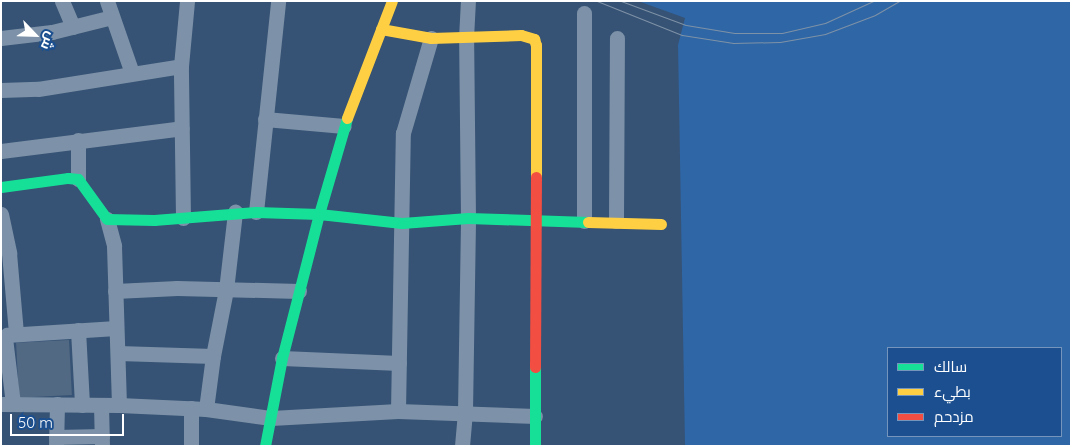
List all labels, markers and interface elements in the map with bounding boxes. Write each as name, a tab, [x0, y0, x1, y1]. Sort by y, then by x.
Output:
north arrow	[10, 10, 60, 60]
text: ش	[37, 29, 61, 53]
legend	[887, 347, 1062, 437]
text: سالك	[934, 357, 967, 376]
text: بطيء	[934, 382, 971, 401]
scale bar	[12, 404, 126, 436]
text: مزدحم	[934, 407, 974, 426]
text: 50 m	[18, 413, 53, 432]

